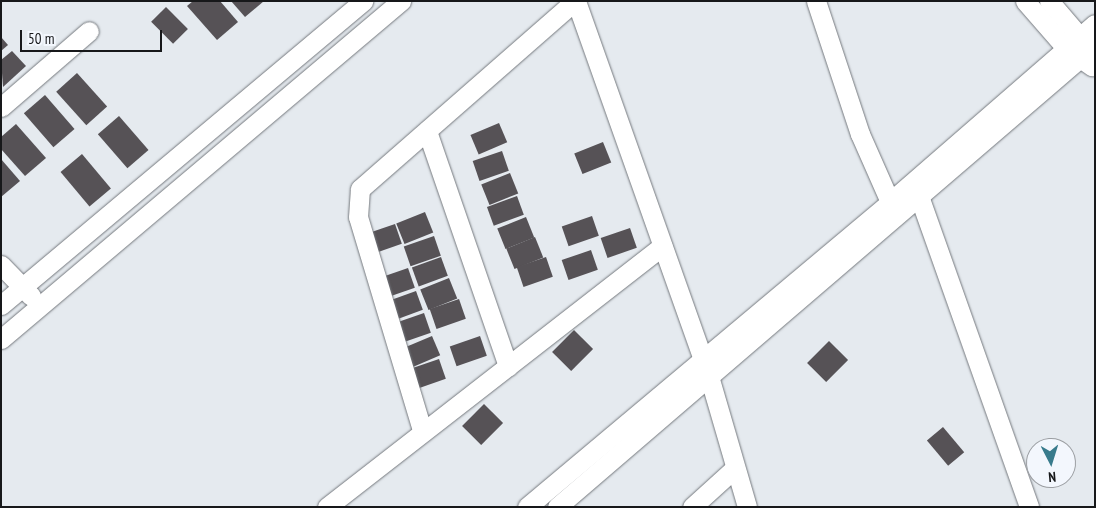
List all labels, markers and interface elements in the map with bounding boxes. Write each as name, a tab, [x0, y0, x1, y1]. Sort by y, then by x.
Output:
scale bar	[22, 20, 165, 52]
text: 50 m	[28, 29, 54, 48]
north arrow	[1026, 438, 1076, 488]
text: N	[1048, 468, 1057, 486]

